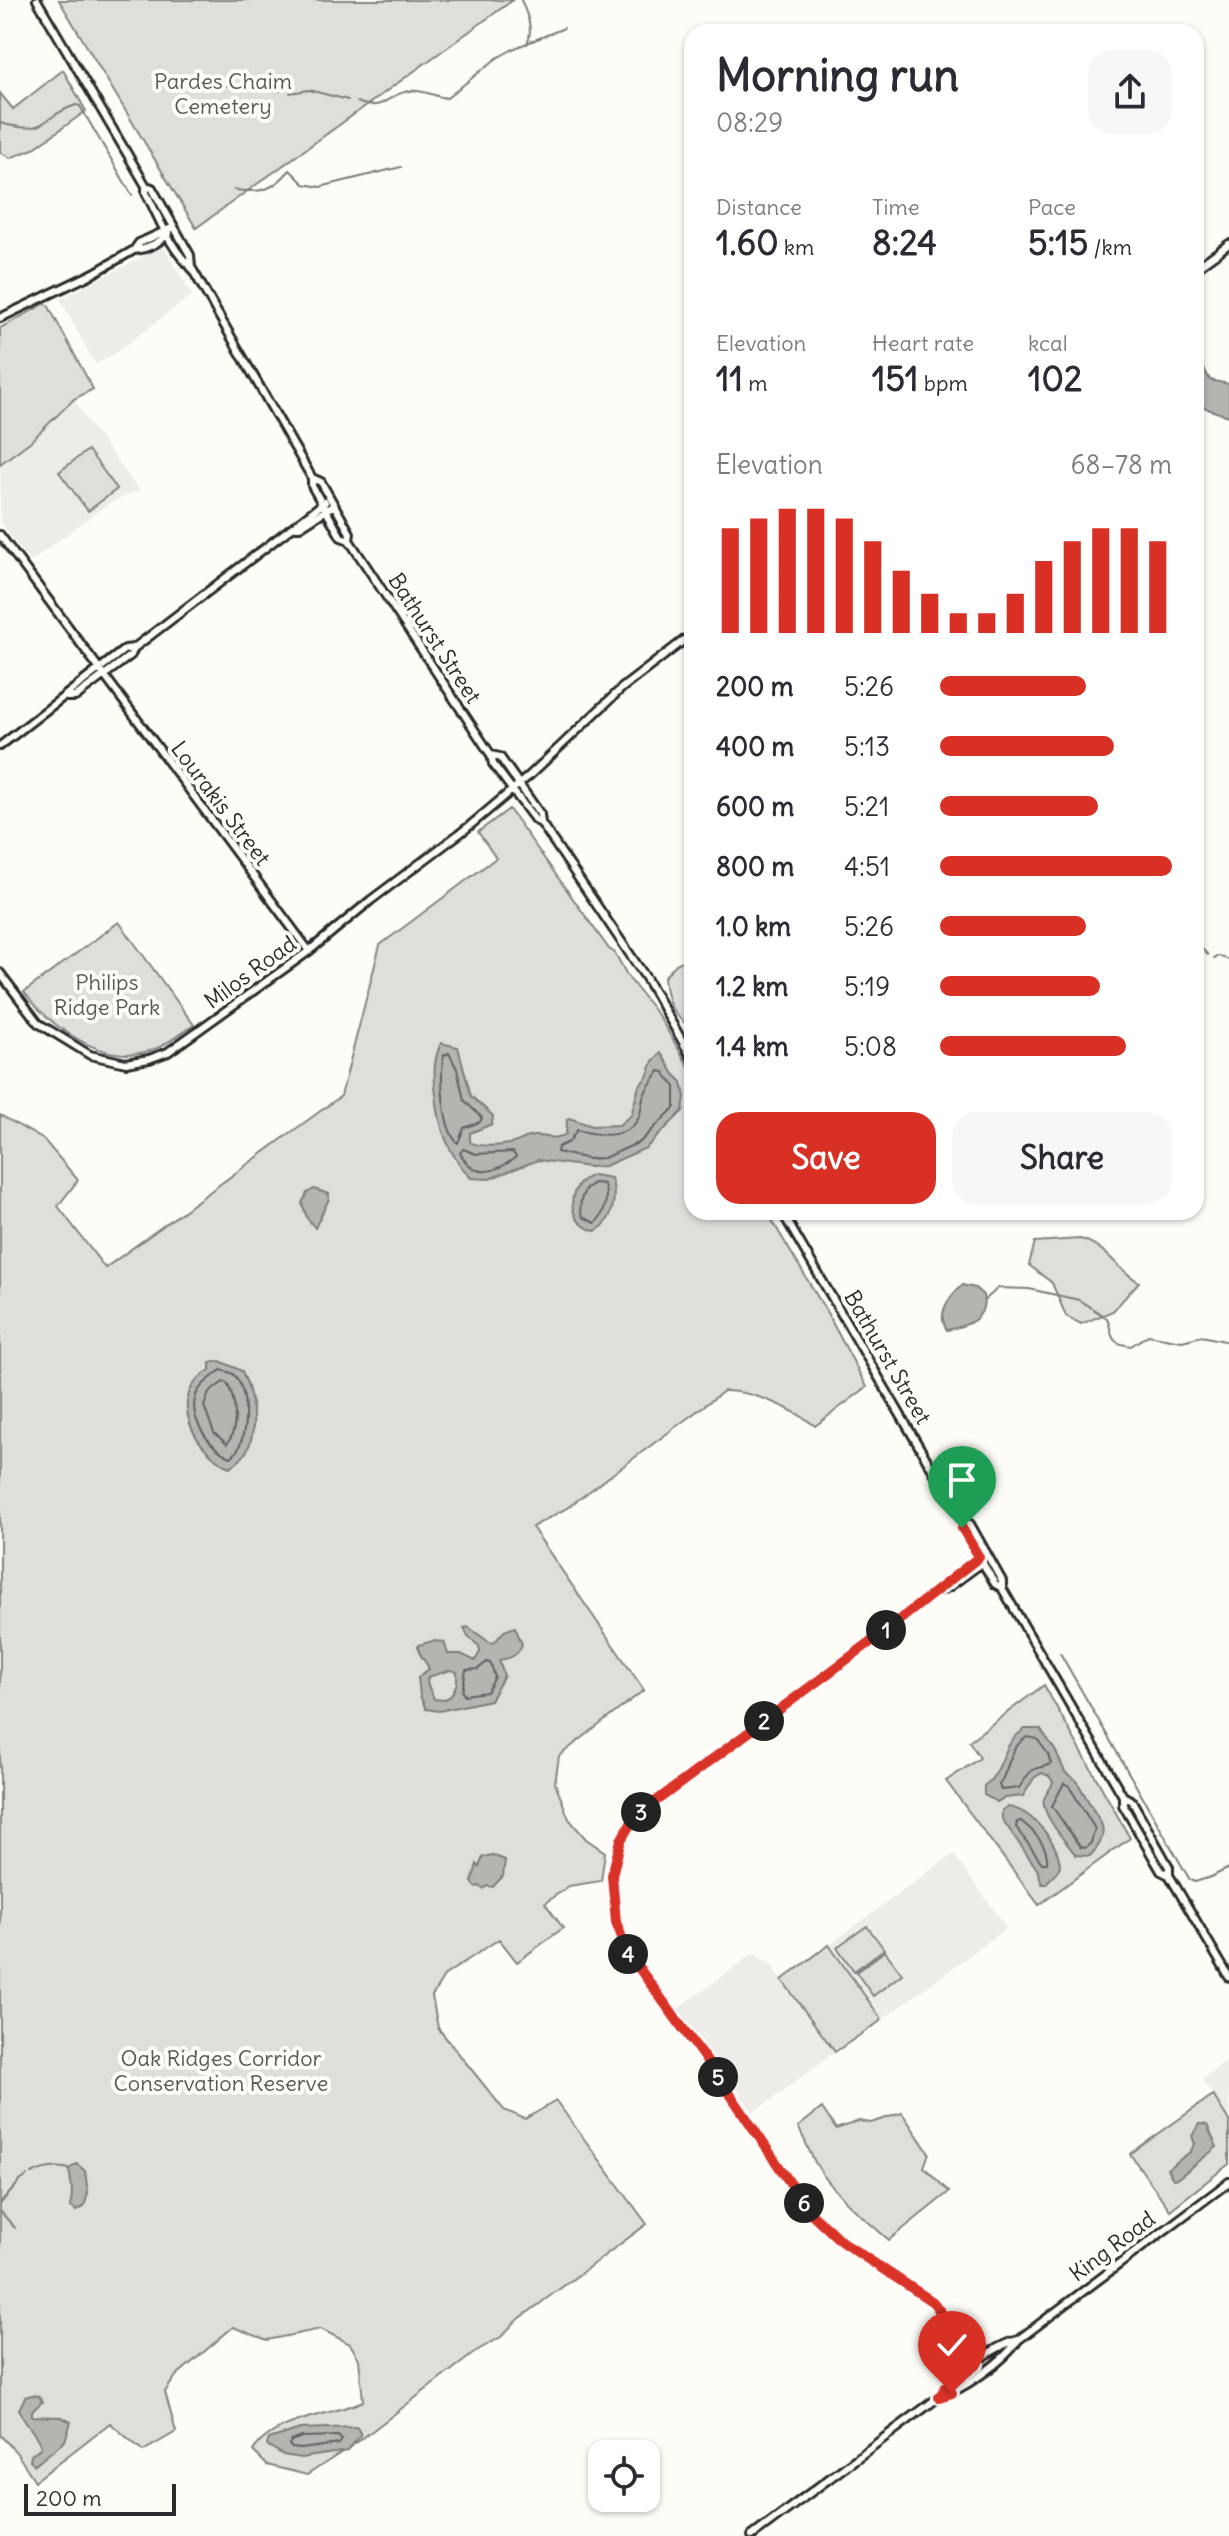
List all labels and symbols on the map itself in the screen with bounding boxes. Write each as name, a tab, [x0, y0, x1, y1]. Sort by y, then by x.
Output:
park label: Pardes Chaim Cemetery	[154, 67, 292, 120]
street label: Bathurst Street	[382, 567, 488, 709]
street label: Lourakis Street	[165, 735, 277, 871]
street label: Milos Road	[199, 929, 301, 1015]
park label: Philips Ridge Park	[54, 968, 160, 1021]
street label: Bathurst Street	[838, 1285, 938, 1429]
pin	[928, 1446, 996, 1528]
pin: 1	[866, 1610, 906, 1650]
pin: 2	[744, 1701, 784, 1741]
pin: 3	[621, 1792, 661, 1832]
pin: 4	[608, 1934, 648, 1974]
park label: Oak Ridges Corridor Conservation Reserve	[114, 2044, 328, 2097]
pin: 5	[698, 2057, 738, 2097]
pin: 6	[784, 2183, 824, 2223]
street label: King Road	[1063, 2205, 1161, 2287]
pin	[918, 2311, 986, 2393]
scale bar	[24, 2480, 176, 2516]

